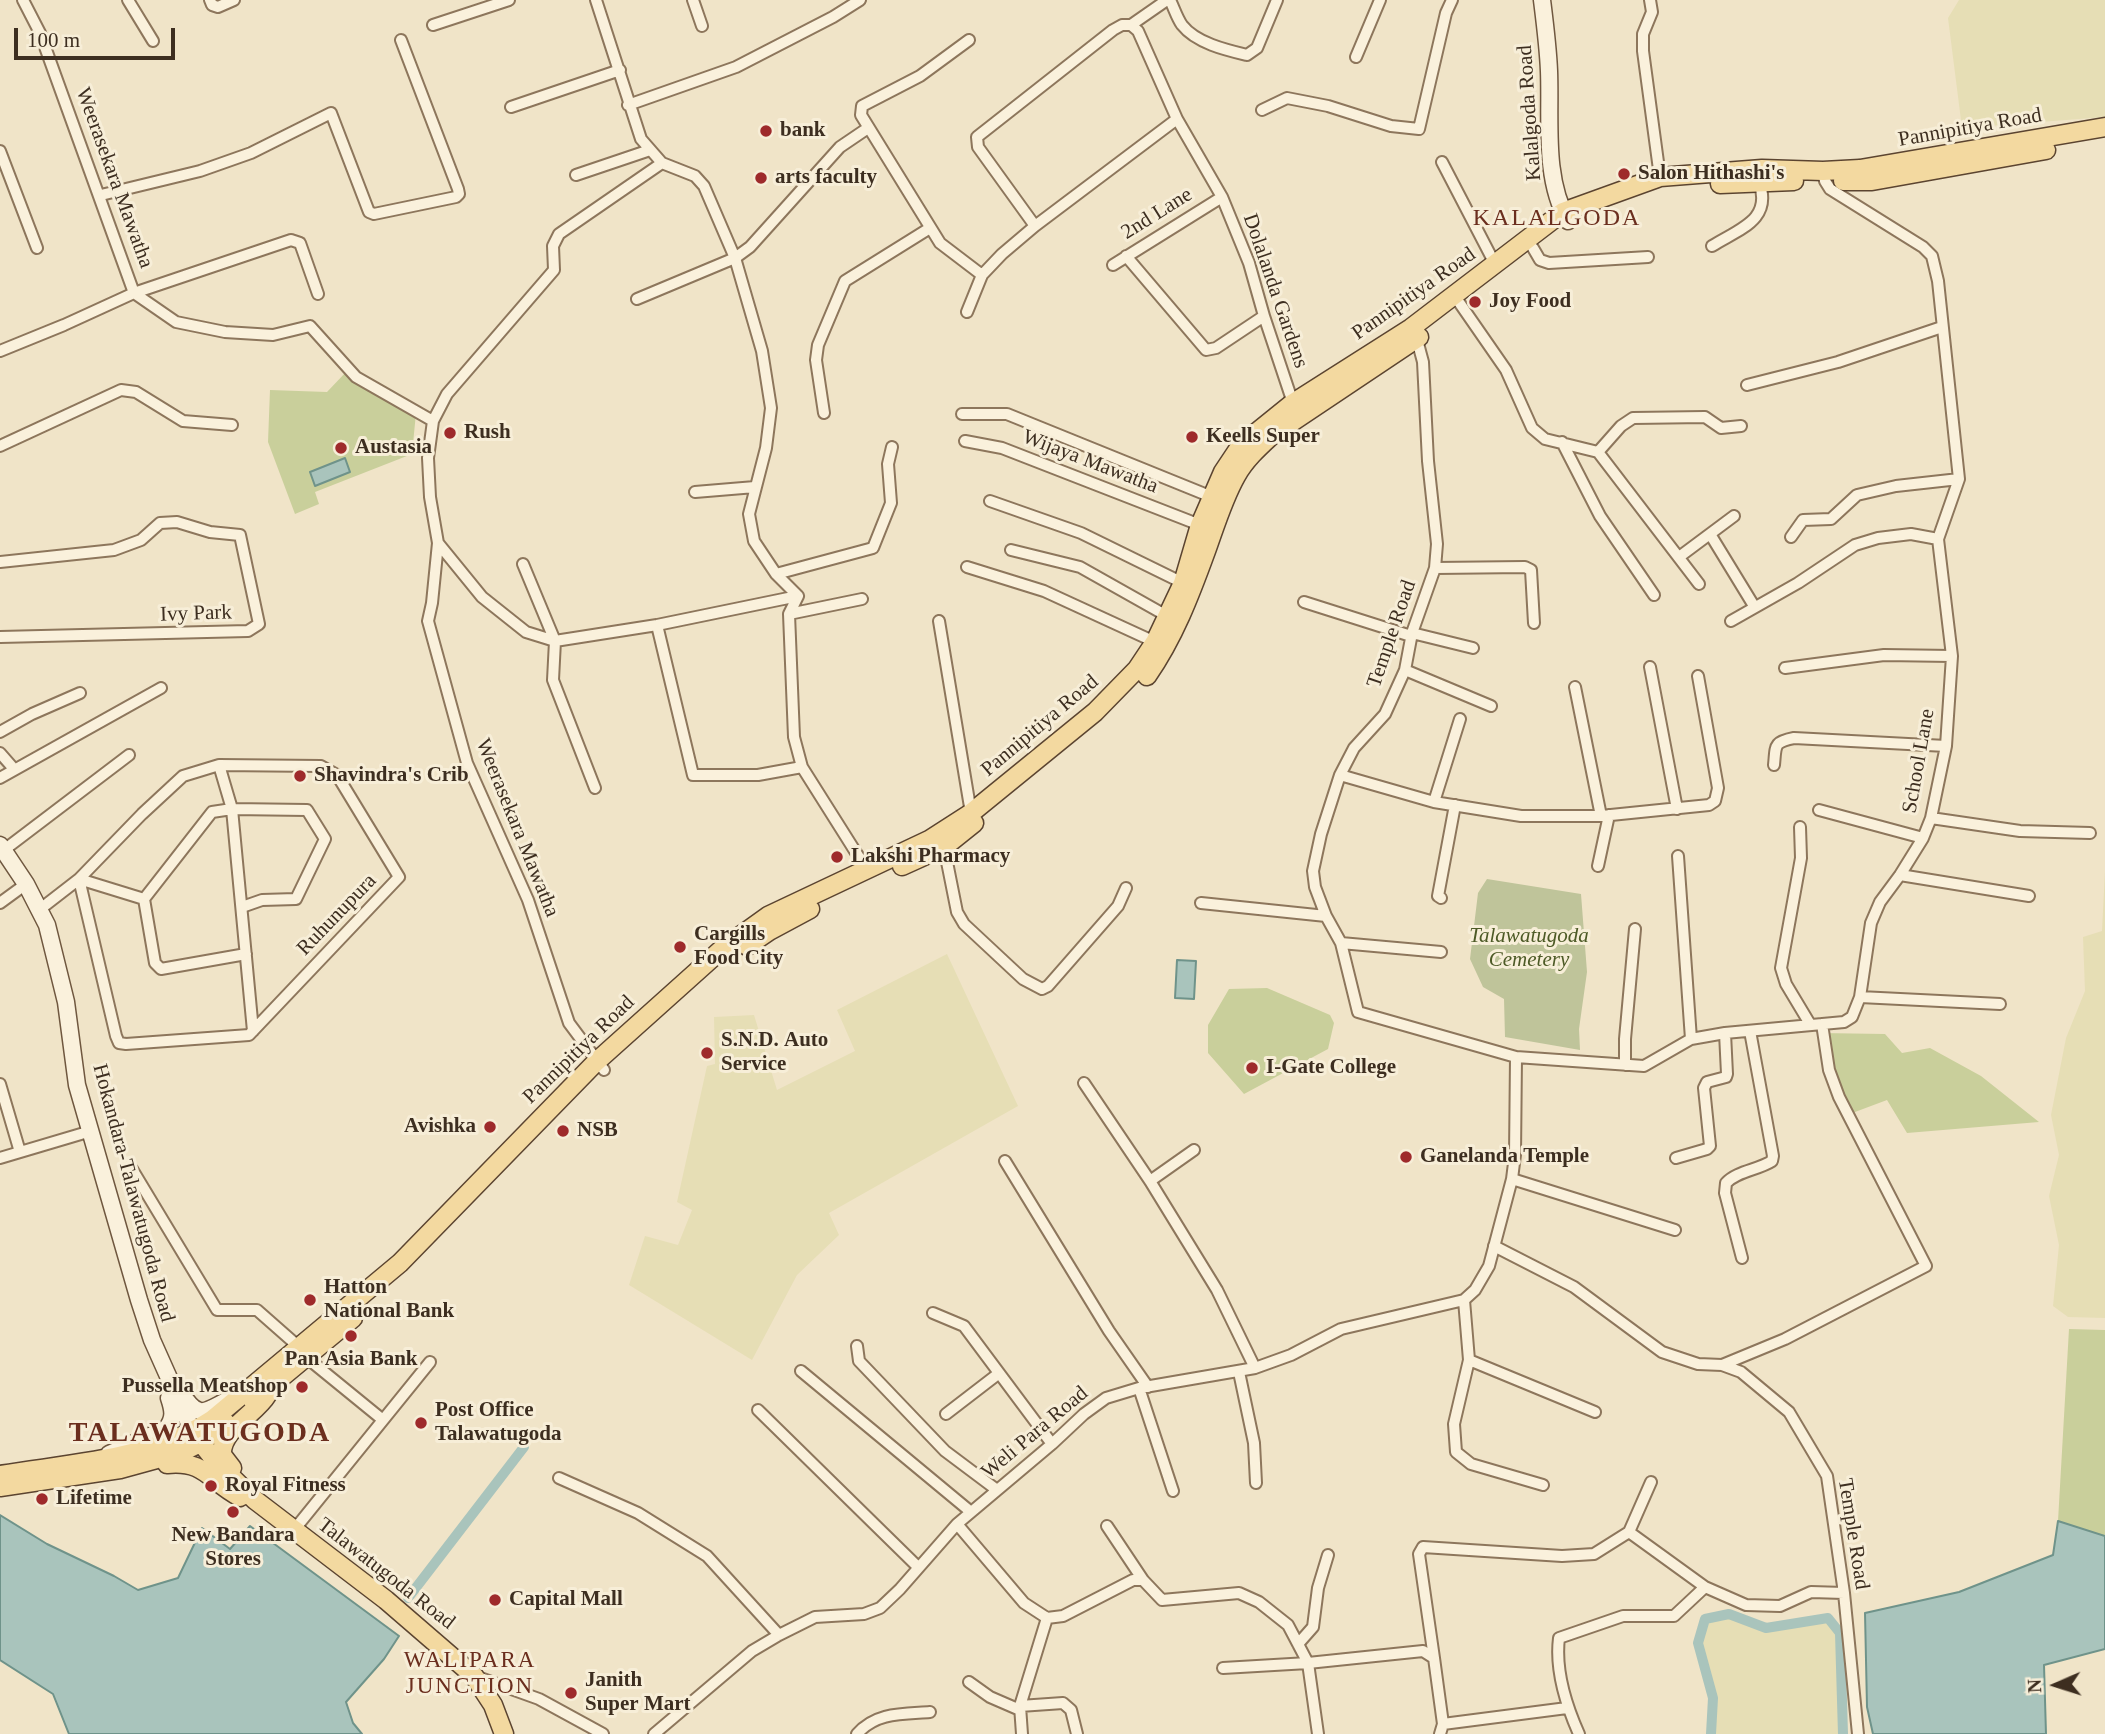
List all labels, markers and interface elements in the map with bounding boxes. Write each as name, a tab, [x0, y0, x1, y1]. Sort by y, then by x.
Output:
scale bar	[18, 14, 178, 58]
text: 100 m	[27, 28, 80, 52]
street label: Kalalgoda Road	[1513, 44, 1547, 182]
street label: Weerasekara Mawatha	[70, 84, 158, 272]
street label: Pannipitiya Road	[1896, 103, 2044, 153]
place label: bank	[780, 118, 826, 144]
marker: bank	[758, 123, 774, 139]
place label: Salon Hithashi's	[1638, 161, 1784, 187]
place label: arts faculty	[775, 165, 877, 191]
marker: Salon Hithashi's	[1616, 166, 1632, 182]
marker: arts faculty	[753, 170, 769, 186]
street label: 2nd Lane	[1117, 182, 1197, 246]
district label: KALALGODA	[1474, 205, 1640, 233]
street label: Dolalanda Gardens	[1237, 211, 1313, 371]
street label: Pannipitiya Road	[1347, 242, 1481, 346]
place label: Joy Food	[1489, 289, 1571, 315]
marker: Joy Food	[1467, 294, 1483, 310]
place label: Rush	[464, 420, 511, 446]
place label: Keells Super	[1206, 424, 1320, 450]
marker: Rush	[442, 425, 458, 441]
street label: Wijaya Mawatha	[1019, 425, 1161, 499]
marker: Keells Super	[1184, 429, 1200, 445]
place label: Austasia	[355, 435, 432, 461]
marker: Austasia	[333, 440, 349, 456]
street label: Temple Road	[1362, 577, 1422, 691]
street label: Ivy Park	[160, 600, 232, 628]
street label: Pannipitiya Road	[976, 670, 1104, 782]
street label: School Lane	[1897, 707, 1941, 815]
street label: Weerasekara Mawatha	[470, 735, 564, 921]
place label: Shavindra's Crib	[314, 763, 469, 789]
marker: Shavindra's Crib	[292, 768, 308, 784]
place label: Lakshi Pharmacy	[851, 844, 1010, 870]
marker: Lakshi Pharmacy	[829, 849, 845, 865]
street label: Ruhunupura	[292, 869, 382, 961]
place label: Cargills Food City	[694, 922, 783, 972]
park label: Talawatugoda Cemetery	[1469, 923, 1589, 973]
marker: Cargills Food City	[672, 939, 688, 955]
street label: Pannipitiya Road	[518, 990, 640, 1110]
place label: S.N.D. Auto Service	[721, 1028, 828, 1078]
marker: S.N.D. Auto Service	[699, 1045, 715, 1061]
place label: I-Gate College	[1266, 1055, 1396, 1081]
marker: I-Gate College	[1244, 1060, 1260, 1076]
street label: Hokandara-Talawatugoda Road	[86, 1061, 180, 1325]
place label: Avishka	[404, 1114, 476, 1140]
place label: NSB	[577, 1118, 618, 1144]
marker: Avishka	[482, 1119, 498, 1135]
marker: NSB	[555, 1123, 571, 1139]
place label: Ganelanda Temple	[1420, 1144, 1589, 1170]
marker: Ganelanda Temple	[1398, 1149, 1414, 1165]
place label: Hatton National Bank	[324, 1275, 454, 1325]
marker: Hatton National Bank	[302, 1292, 318, 1308]
marker: Pan Asia Bank	[343, 1328, 359, 1344]
place label: Pan Asia Bank	[284, 1347, 418, 1373]
place label: Pussella Meatshop	[122, 1374, 288, 1400]
marker: Pussella Meatshop	[294, 1379, 310, 1395]
street label: Weli Para Road	[977, 1381, 1093, 1485]
place label: Post Office Talawatugoda	[435, 1398, 561, 1448]
marker: Post Office Talawatugoda	[413, 1415, 429, 1431]
district label: TALAWATUGODA	[70, 1417, 330, 1451]
place label: Royal Fitness	[225, 1473, 346, 1499]
street label: Temple Road	[1832, 1477, 1874, 1591]
marker: Royal Fitness	[203, 1478, 219, 1494]
place label: Lifetime	[56, 1486, 132, 1512]
marker: Lifetime	[34, 1491, 50, 1507]
marker: New Bandara Stores	[225, 1504, 241, 1520]
street label: Talawatugoda Road	[312, 1513, 460, 1635]
place label: New Bandara Stores	[171, 1523, 295, 1573]
place label: Capital Mall	[509, 1587, 623, 1613]
marker: Capital Mall	[487, 1592, 503, 1608]
district label: WALIPARA JUNCTION	[405, 1647, 535, 1701]
north arrow	[2021, 1650, 2091, 1720]
place label: Janith Super Mart	[585, 1668, 691, 1718]
text: N	[2024, 1679, 2045, 1694]
marker: Janith Super Mart	[563, 1685, 579, 1701]

